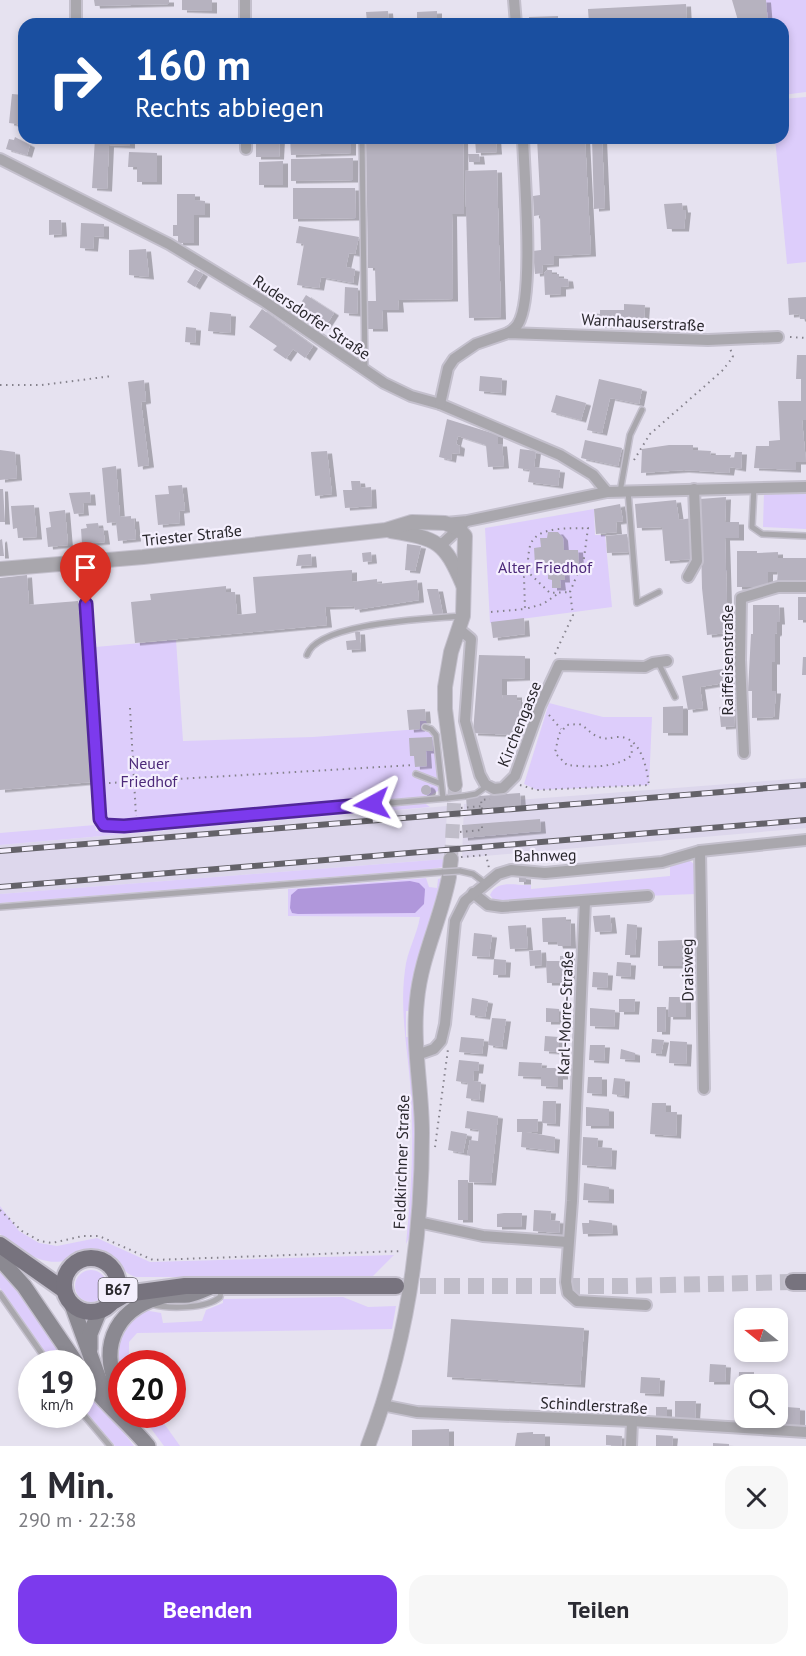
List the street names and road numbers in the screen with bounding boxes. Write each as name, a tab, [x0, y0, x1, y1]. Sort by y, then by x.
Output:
street label: Rudersdorfer Straße	[250, 270, 374, 364]
street label: Warnhauserstraße	[581, 309, 705, 335]
street label: Triester Straße	[141, 520, 243, 550]
street label: Raiffeisenstraße	[717, 605, 737, 715]
street label: Kirchengasse	[493, 678, 545, 770]
street label: Bahnweg	[513, 844, 577, 866]
street label: Draisweg	[676, 938, 698, 1002]
street label: Karl-Morre-Straße	[553, 951, 577, 1075]
street label: Feldkirchner Straße	[389, 1094, 413, 1230]
road number: B67	[98, 1278, 138, 1302]
street label: Schindlerstraße	[540, 1392, 648, 1418]

